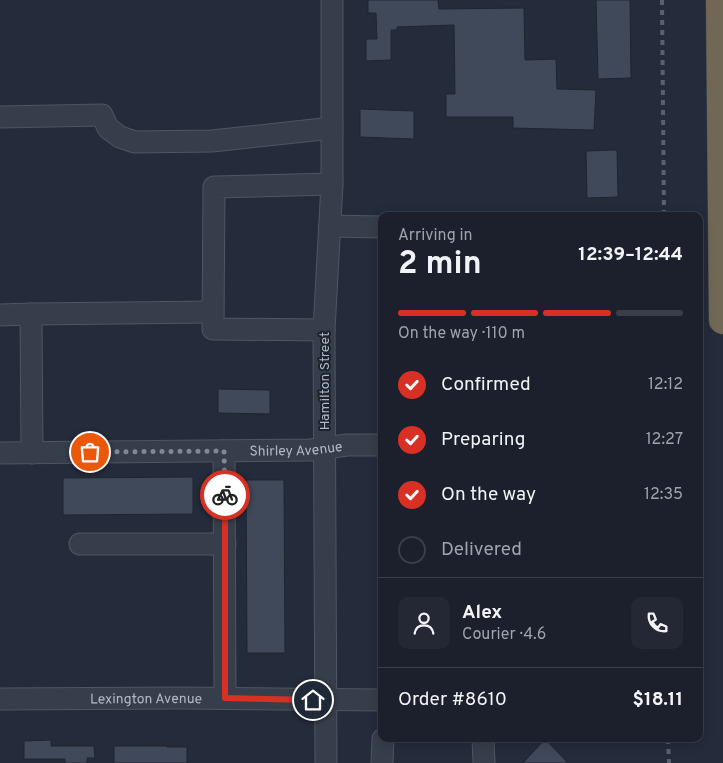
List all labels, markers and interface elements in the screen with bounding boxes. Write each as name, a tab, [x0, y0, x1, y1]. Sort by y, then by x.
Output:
text: Arriving in	[398, 226, 473, 246]
text: 12:39–12:44	[578, 243, 683, 267]
text: 2 min	[398, 245, 482, 285]
text: On the way · 110 m	[398, 324, 525, 344]
street label: Hamilton Street	[317, 332, 334, 430]
icon: check	[398, 371, 426, 399]
text: Confirmed	[441, 373, 531, 397]
text: 12:12	[648, 375, 683, 395]
icon: check	[398, 426, 426, 454]
text: Preparing	[441, 428, 525, 452]
text: 12:27	[646, 430, 683, 450]
pin	[69, 431, 111, 473]
icon: bag	[76, 438, 104, 466]
street label: Shirley Avenue	[249, 439, 344, 461]
courier	[200, 470, 250, 520]
icon: bike	[211, 481, 239, 509]
icon: check	[398, 481, 426, 509]
text: On the way	[441, 483, 536, 507]
text: 12:35	[644, 485, 683, 505]
text: Delivered	[441, 538, 522, 562]
button: person	[398, 597, 450, 649]
button: phone	[631, 597, 683, 649]
text: Alex	[462, 601, 502, 625]
text: Courier · 4.6	[462, 625, 546, 645]
pin	[292, 679, 334, 721]
icon: home	[299, 686, 327, 714]
text: Order #8610	[398, 688, 507, 712]
text: $18.11	[633, 688, 683, 712]
street label: Lexington Avenue	[90, 691, 202, 709]

